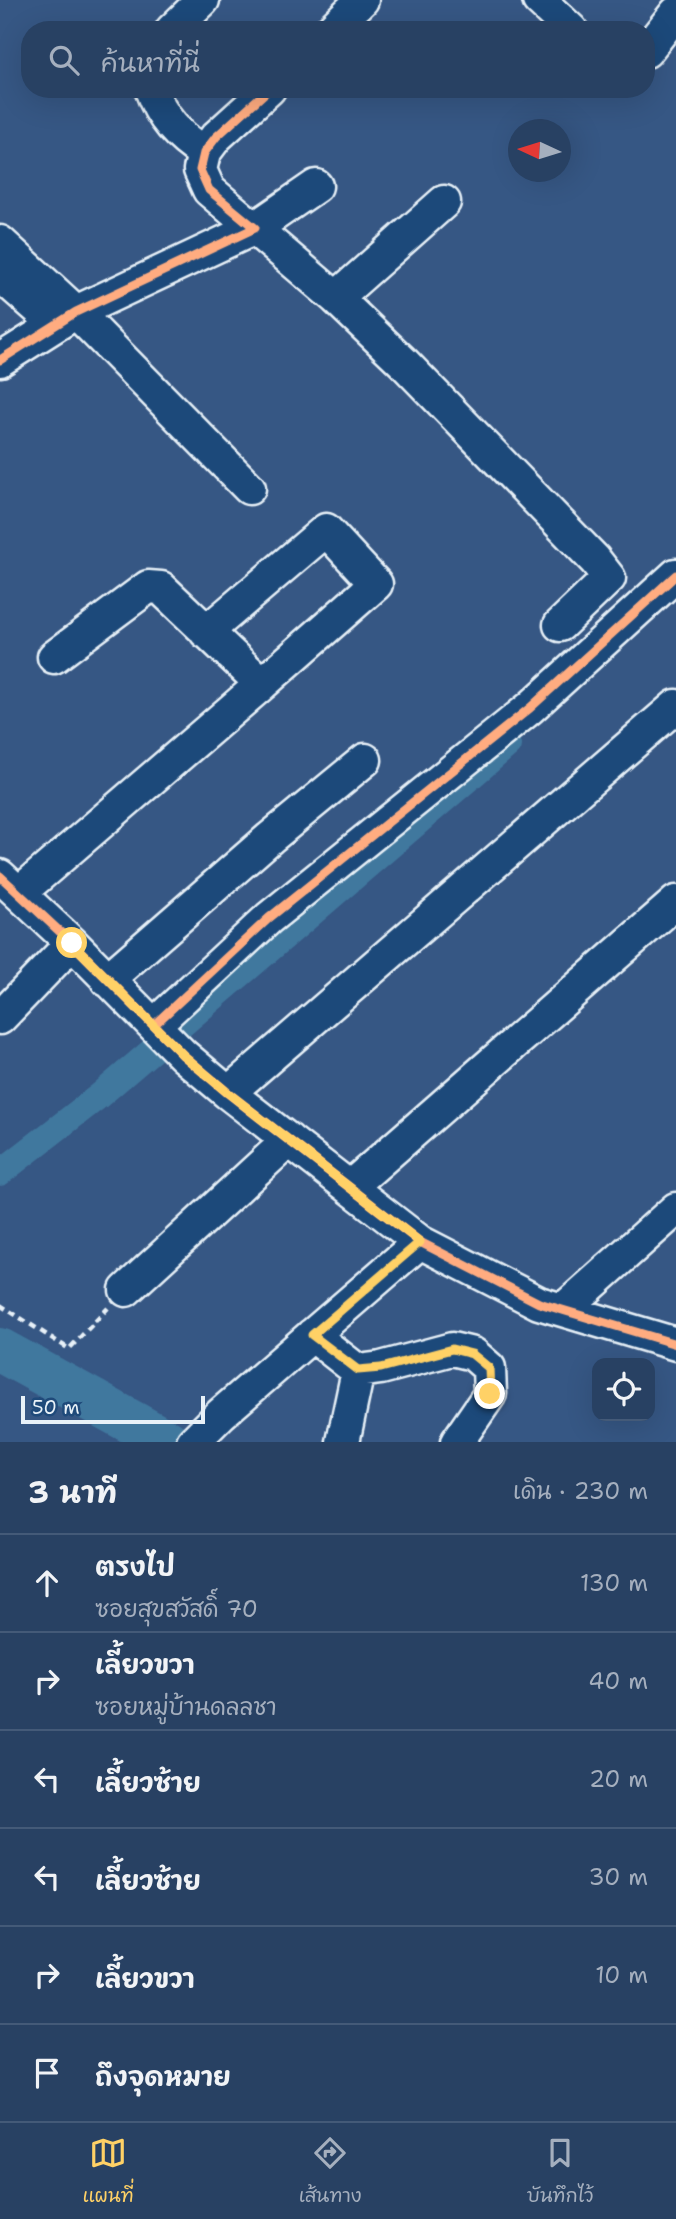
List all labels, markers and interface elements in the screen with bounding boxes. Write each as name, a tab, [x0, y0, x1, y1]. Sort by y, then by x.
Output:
search box	[21, 21, 655, 98]
icon: search	[45, 41, 83, 79]
text: ค้นหาที่นี่	[101, 45, 200, 80]
north arrow	[508, 119, 571, 182]
route start	[56, 927, 87, 958]
map controls	[592, 1358, 655, 1421]
button: locate	[592, 1358, 655, 1421]
route end	[474, 1378, 505, 1409]
scale bar	[21, 1393, 205, 1425]
text: 50 m	[32, 1395, 80, 1420]
text: 3 นาที	[28, 1472, 117, 1513]
text: เดิน · 230 m	[513, 1476, 648, 1506]
text: ตรงไป	[95, 1549, 175, 1584]
icon: ahead	[28, 1564, 66, 1602]
text: 130 m	[580, 1568, 648, 1598]
text: ซอยสุขสวัสดิ์ 70	[95, 1594, 258, 1624]
text: เลี้ยวขวา	[95, 1647, 195, 1682]
icon: right	[28, 1662, 66, 1700]
text: 40 m	[588, 1666, 648, 1696]
text: ซอยหมู่บ้านดลลชา	[95, 1692, 277, 1722]
icon: left	[28, 1760, 66, 1798]
text: 20 m	[589, 1764, 648, 1794]
text: เลี้ยวซ้าย	[95, 1765, 201, 1800]
icon: left	[28, 1858, 66, 1896]
text: 30 m	[589, 1862, 648, 1892]
text: เลี้ยวซ้าย	[95, 1863, 201, 1898]
icon: right	[28, 1956, 66, 1994]
text: 10 m	[595, 1960, 648, 1990]
text: เลี้ยวขวา	[95, 1961, 195, 1996]
icon: arrive	[28, 2054, 66, 2092]
text: ถึงจุดหมาย	[95, 2059, 231, 2094]
tab: แผนที่	[83, 2134, 134, 2209]
tab: เส้นทาง	[299, 2134, 362, 2209]
tab: บันทึกไว้	[527, 2134, 593, 2209]

